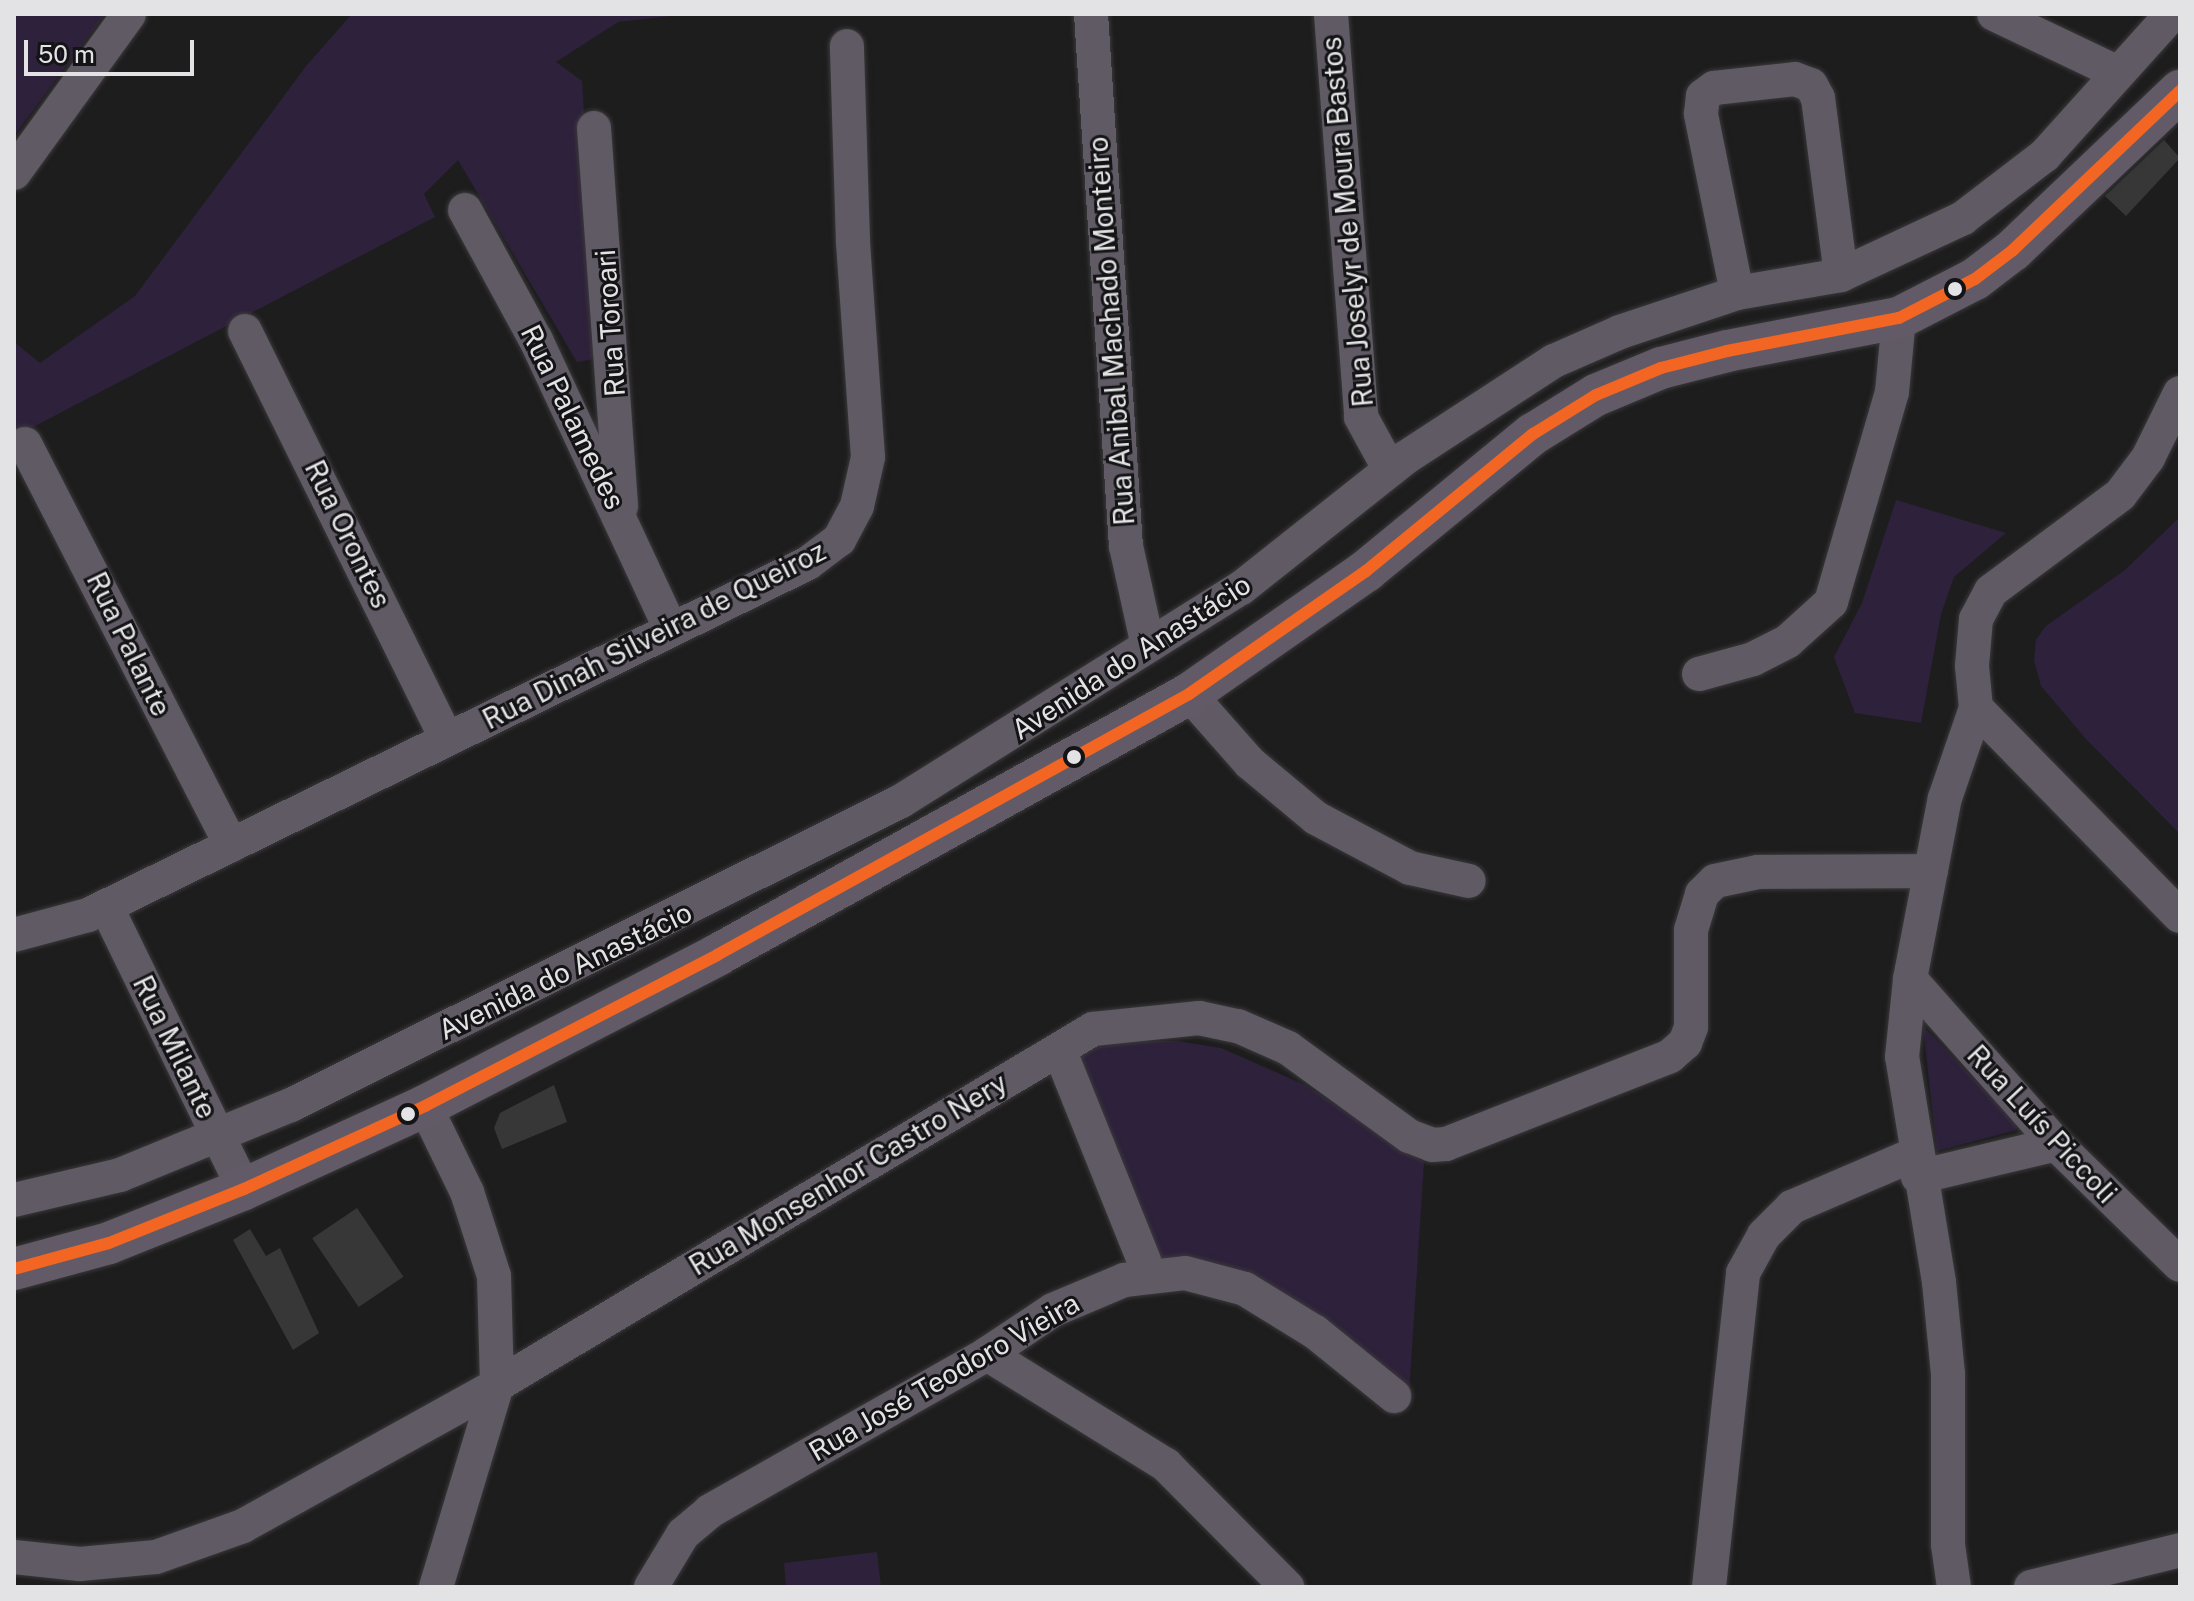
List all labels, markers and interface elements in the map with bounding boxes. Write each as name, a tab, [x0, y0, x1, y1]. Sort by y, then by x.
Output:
scale bar	[28, 24, 198, 74]
street label: Rua Joselyr de Moura Bastos	[1314, 35, 1380, 409]
text: 50 m	[38, 40, 95, 68]
street label: Rua Anibal Machado Monteiro	[1081, 135, 1141, 527]
street label: Rua Toroari	[588, 248, 632, 398]
unlabelled marker	[1947, 281, 1963, 297]
street label: Rua Palamedes	[514, 319, 632, 515]
street label: Rua Orontes	[298, 455, 398, 613]
street label: Rua Dinah Silveira de Queiroz	[477, 534, 831, 736]
street label: Rua Palante	[80, 567, 178, 721]
street label: Avenida do Anastácio	[1005, 567, 1257, 747]
unlabelled marker	[1066, 749, 1082, 765]
street label: Avenida do Anastácio	[432, 895, 698, 1047]
street label: Rua Milante	[126, 970, 224, 1124]
street label: Rua Luís Piccoli	[1960, 1038, 2124, 1210]
street label: Rua Monsenhor Castro Nery	[683, 1066, 1013, 1282]
unlabelled marker	[400, 1106, 416, 1122]
street label: Rua José Teodoro Vieira	[802, 1286, 1086, 1468]

